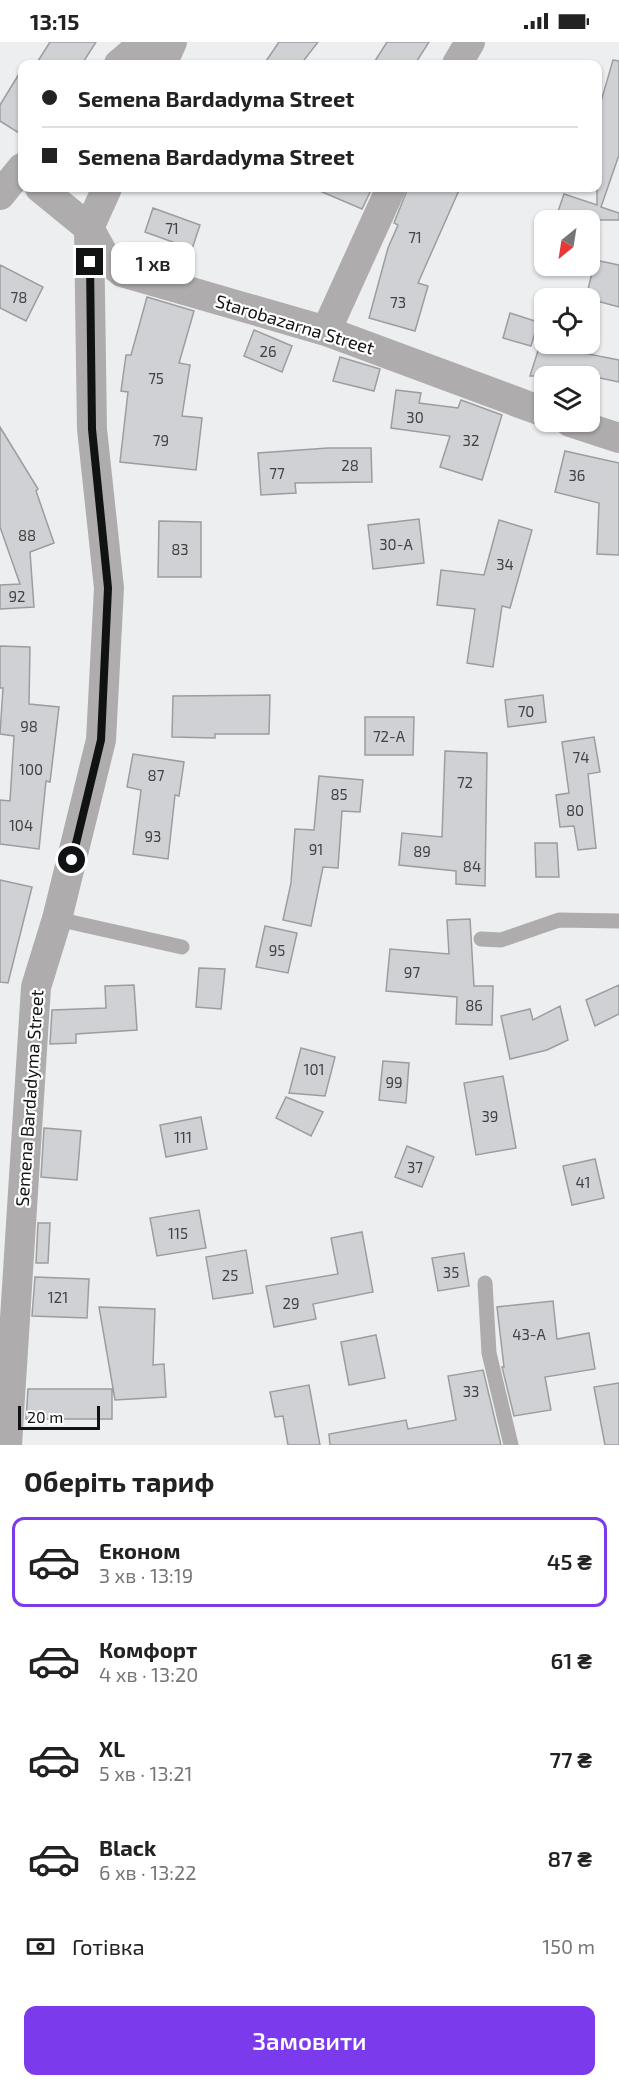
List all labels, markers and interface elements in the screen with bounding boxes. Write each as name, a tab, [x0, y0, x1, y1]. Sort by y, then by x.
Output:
text: 13:15	[30, 8, 79, 34]
text: Semena Bardadyma Street	[78, 85, 354, 111]
text: Semena Bardadyma Street	[78, 143, 354, 169]
north arrow	[534, 210, 600, 276]
map controls	[534, 210, 600, 432]
house number: 71	[165, 219, 179, 237]
house number: 71	[408, 228, 422, 246]
callout: 1 хв	[111, 241, 195, 283]
route end	[76, 248, 103, 275]
text: 1 хв	[135, 251, 171, 275]
house number: 78	[11, 288, 27, 306]
button: locate	[534, 288, 600, 354]
street label: Starobazarna Street	[213, 289, 377, 359]
house number: 73	[390, 293, 406, 311]
house number: 26	[259, 342, 277, 360]
button: layers	[534, 366, 600, 432]
house number: 75	[148, 369, 164, 387]
house number: 30	[406, 408, 424, 426]
house number: 79	[153, 431, 169, 449]
house number: 32	[463, 431, 479, 449]
house number: 28	[341, 456, 359, 474]
house number: 77	[269, 464, 285, 482]
house number: 36	[569, 466, 585, 484]
house number: 88	[18, 526, 36, 544]
house number: 30-А	[379, 535, 413, 553]
house number: 83	[171, 540, 189, 558]
house number: 34	[496, 555, 514, 573]
house number: 92	[8, 587, 26, 605]
house number: 70	[518, 702, 534, 720]
house number: 98	[20, 717, 38, 735]
house number: 72-А	[373, 727, 406, 745]
house number: 74	[573, 748, 589, 766]
house number: 100	[19, 760, 43, 778]
house number: 87	[148, 766, 165, 784]
house number: 72	[457, 773, 473, 791]
house number: 85	[330, 785, 348, 803]
house number: 80	[566, 801, 584, 819]
house number: 104	[9, 816, 33, 834]
house number: 93	[145, 827, 161, 845]
house number: 91	[309, 840, 323, 858]
house number: 89	[413, 842, 431, 860]
route start	[58, 846, 85, 873]
house number: 84	[463, 857, 481, 875]
house number: 95	[269, 941, 285, 959]
house number: 97	[404, 963, 420, 981]
street label: Semena Bardadyma Street	[10, 989, 48, 1207]
house number: 86	[465, 996, 483, 1014]
house number: 101	[304, 1060, 325, 1078]
house number: 99	[385, 1073, 403, 1091]
house number: 39	[482, 1107, 498, 1125]
house number: 111	[174, 1128, 192, 1146]
house number: 37	[407, 1158, 423, 1176]
house number: 41	[575, 1173, 591, 1191]
house number: 115	[168, 1224, 188, 1242]
house number: 35	[443, 1263, 459, 1281]
house number: 25	[222, 1266, 238, 1284]
house number: 121	[48, 1288, 68, 1306]
house number: 29	[282, 1294, 300, 1312]
house number: 43-А	[512, 1325, 546, 1343]
house number: 33	[463, 1382, 479, 1400]
scale bar	[18, 1403, 100, 1430]
text: 20 m	[27, 1407, 63, 1426]
text: Оберіть тариф	[24, 1465, 214, 1497]
icon: car	[27, 1535, 81, 1589]
text: Економ	[99, 1537, 181, 1563]
text: 45 ₴	[547, 1548, 592, 1574]
text: 3 хв · 13:19	[99, 1563, 193, 1587]
icon: car	[27, 1634, 81, 1688]
text: Комфорт	[99, 1636, 197, 1662]
text: 61 ₴	[551, 1647, 592, 1673]
text: 4 хв · 13:20	[99, 1662, 198, 1686]
icon: car	[27, 1733, 81, 1787]
text: XL	[99, 1735, 125, 1761]
text: 77 ₴	[550, 1746, 592, 1772]
text: 5 хв · 13:21	[99, 1761, 193, 1785]
icon: car	[27, 1832, 81, 1886]
text: Black	[99, 1834, 156, 1860]
text: 87 ₴	[547, 1845, 592, 1871]
text: 6 хв · 13:22	[99, 1860, 197, 1884]
icon: cash	[24, 1930, 57, 1963]
text: Готівка	[72, 1933, 145, 1959]
text: 150 m	[542, 1934, 595, 1958]
button: Замовити	[24, 2006, 595, 2075]

